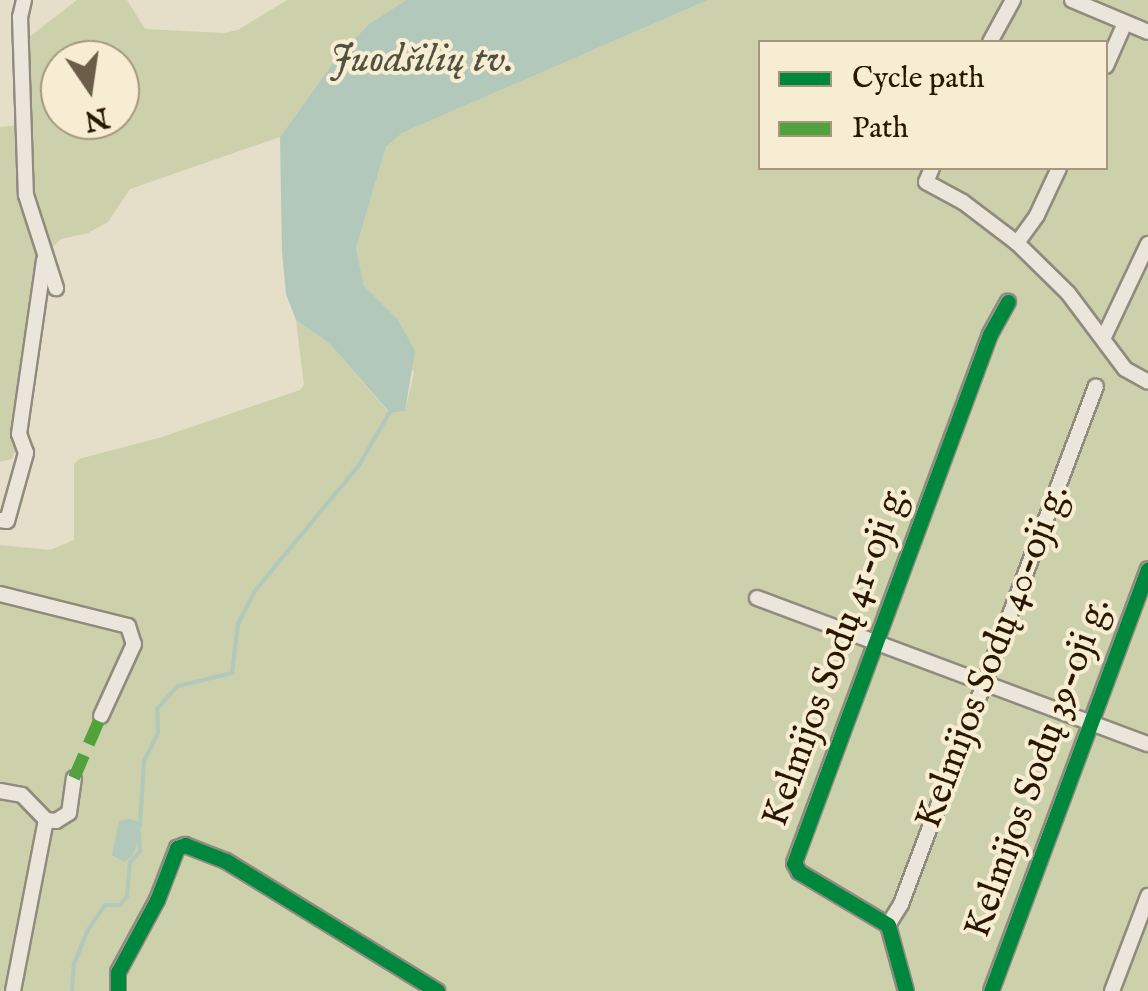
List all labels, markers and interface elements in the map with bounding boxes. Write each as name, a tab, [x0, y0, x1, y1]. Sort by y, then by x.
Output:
water label: Juodšilių tv.	[330, 37, 514, 85]
north arrow	[40, 40, 140, 140]
legend	[758, 40, 1108, 170]
text: Cycle path	[852, 60, 985, 98]
text: N	[81, 98, 112, 138]
text: Path	[852, 110, 908, 148]
street label: Kelmijos Sodų 40-oji g.	[907, 478, 1081, 836]
street label: Kelmijos Sodų 41-oji g.	[754, 479, 920, 833]
street label: Kelmijos Sodų 39-oji g.	[956, 592, 1122, 944]

